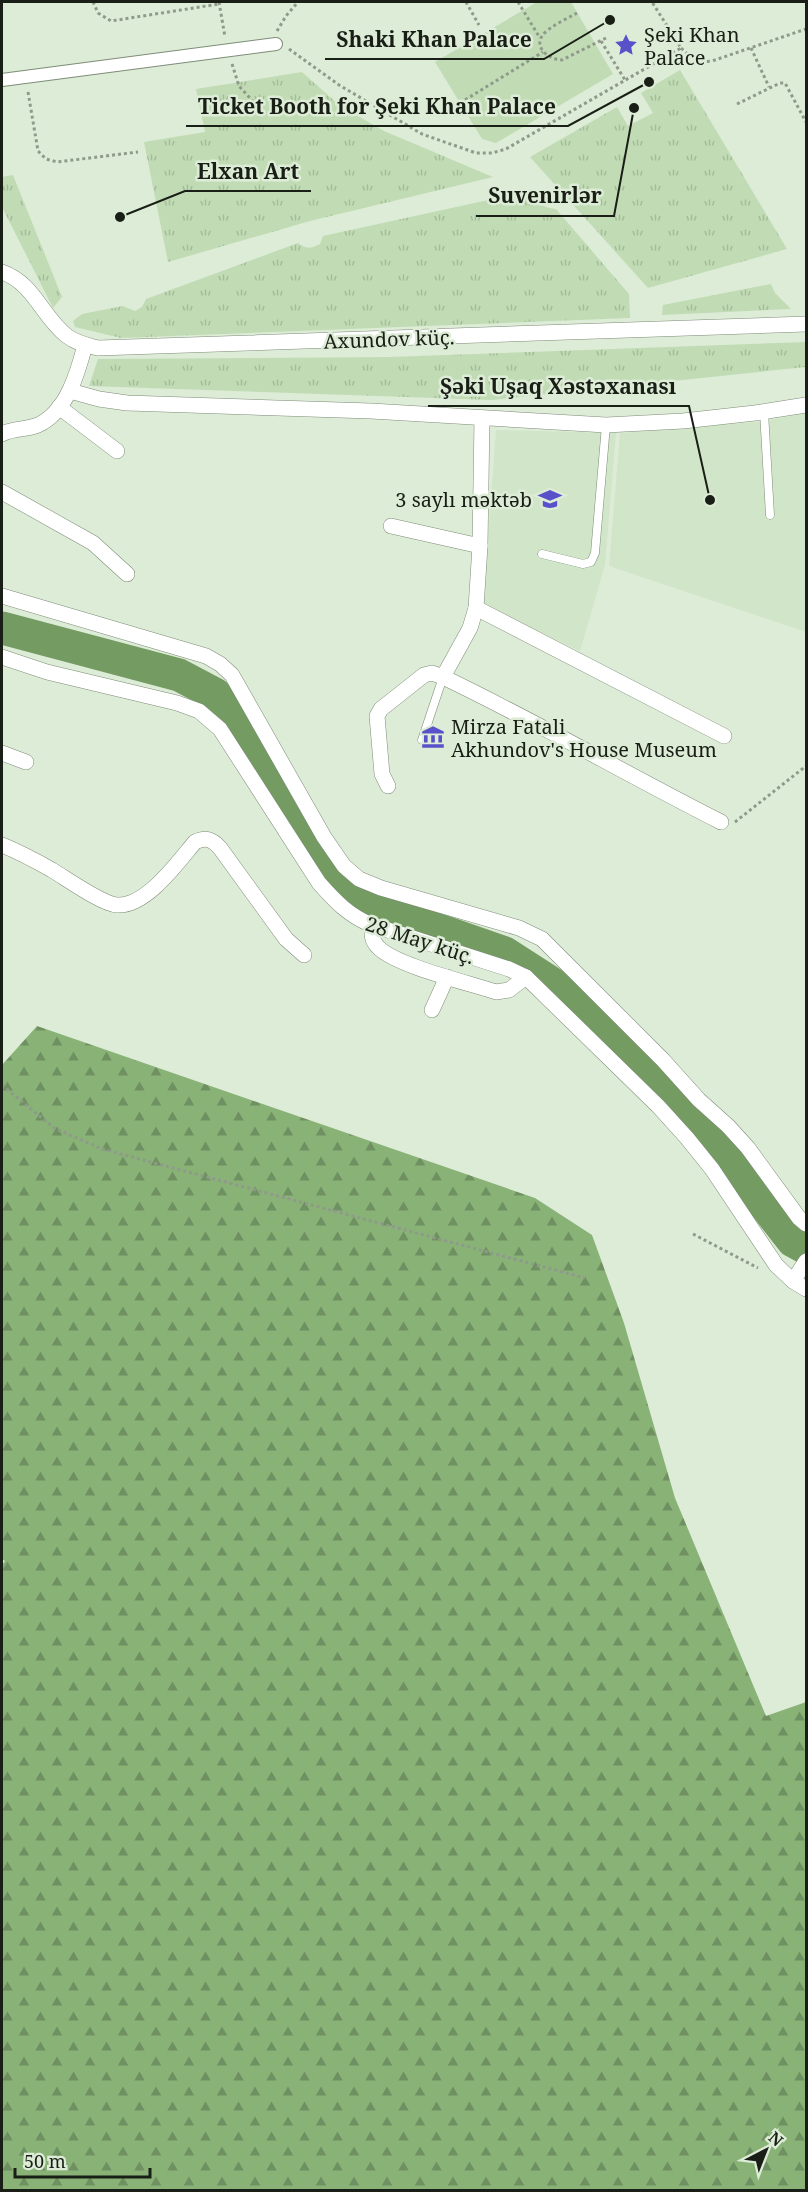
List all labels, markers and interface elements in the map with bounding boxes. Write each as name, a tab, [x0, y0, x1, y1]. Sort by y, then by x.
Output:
callout: Shaki Khan Palace	[325, 20, 544, 59]
place label: Şeki Khan Palace	[644, 21, 740, 71]
text: Shaki Khan Palace	[336, 25, 532, 53]
place icon: Şeki Khan Palace	[613, 32, 639, 58]
callout: Ticket Booth for Şeki Khan Palace	[186, 87, 568, 126]
text: Ticket Booth for Şeki Khan Palace	[198, 92, 556, 120]
callout: Elxan Art	[185, 152, 311, 191]
text: Elxan Art	[197, 157, 300, 185]
callout: Suvenirlər	[476, 177, 614, 216]
text: Suvenirlər	[488, 181, 602, 209]
street label: Axundov küç.	[323, 323, 455, 355]
callout: Şəki Uşaq Xəstəxanası	[428, 367, 689, 406]
text: Şəki Uşaq Xəstəxanası	[440, 372, 677, 400]
place label: 3 saylı məktəb	[395, 486, 532, 513]
school or university icon: 3 saylı məktəb	[537, 486, 563, 512]
place label: Mirza Fatali Akhundov's House Museum	[451, 713, 717, 763]
museum icon: Mirza Fatali Akhundov's House Museum	[420, 724, 446, 750]
street label: 28 May küç.	[362, 910, 478, 970]
north arrow	[736, 2120, 796, 2180]
text: N	[764, 2126, 788, 2152]
scale bar	[15, 2141, 150, 2179]
text: 50 m	[24, 2149, 66, 2173]

